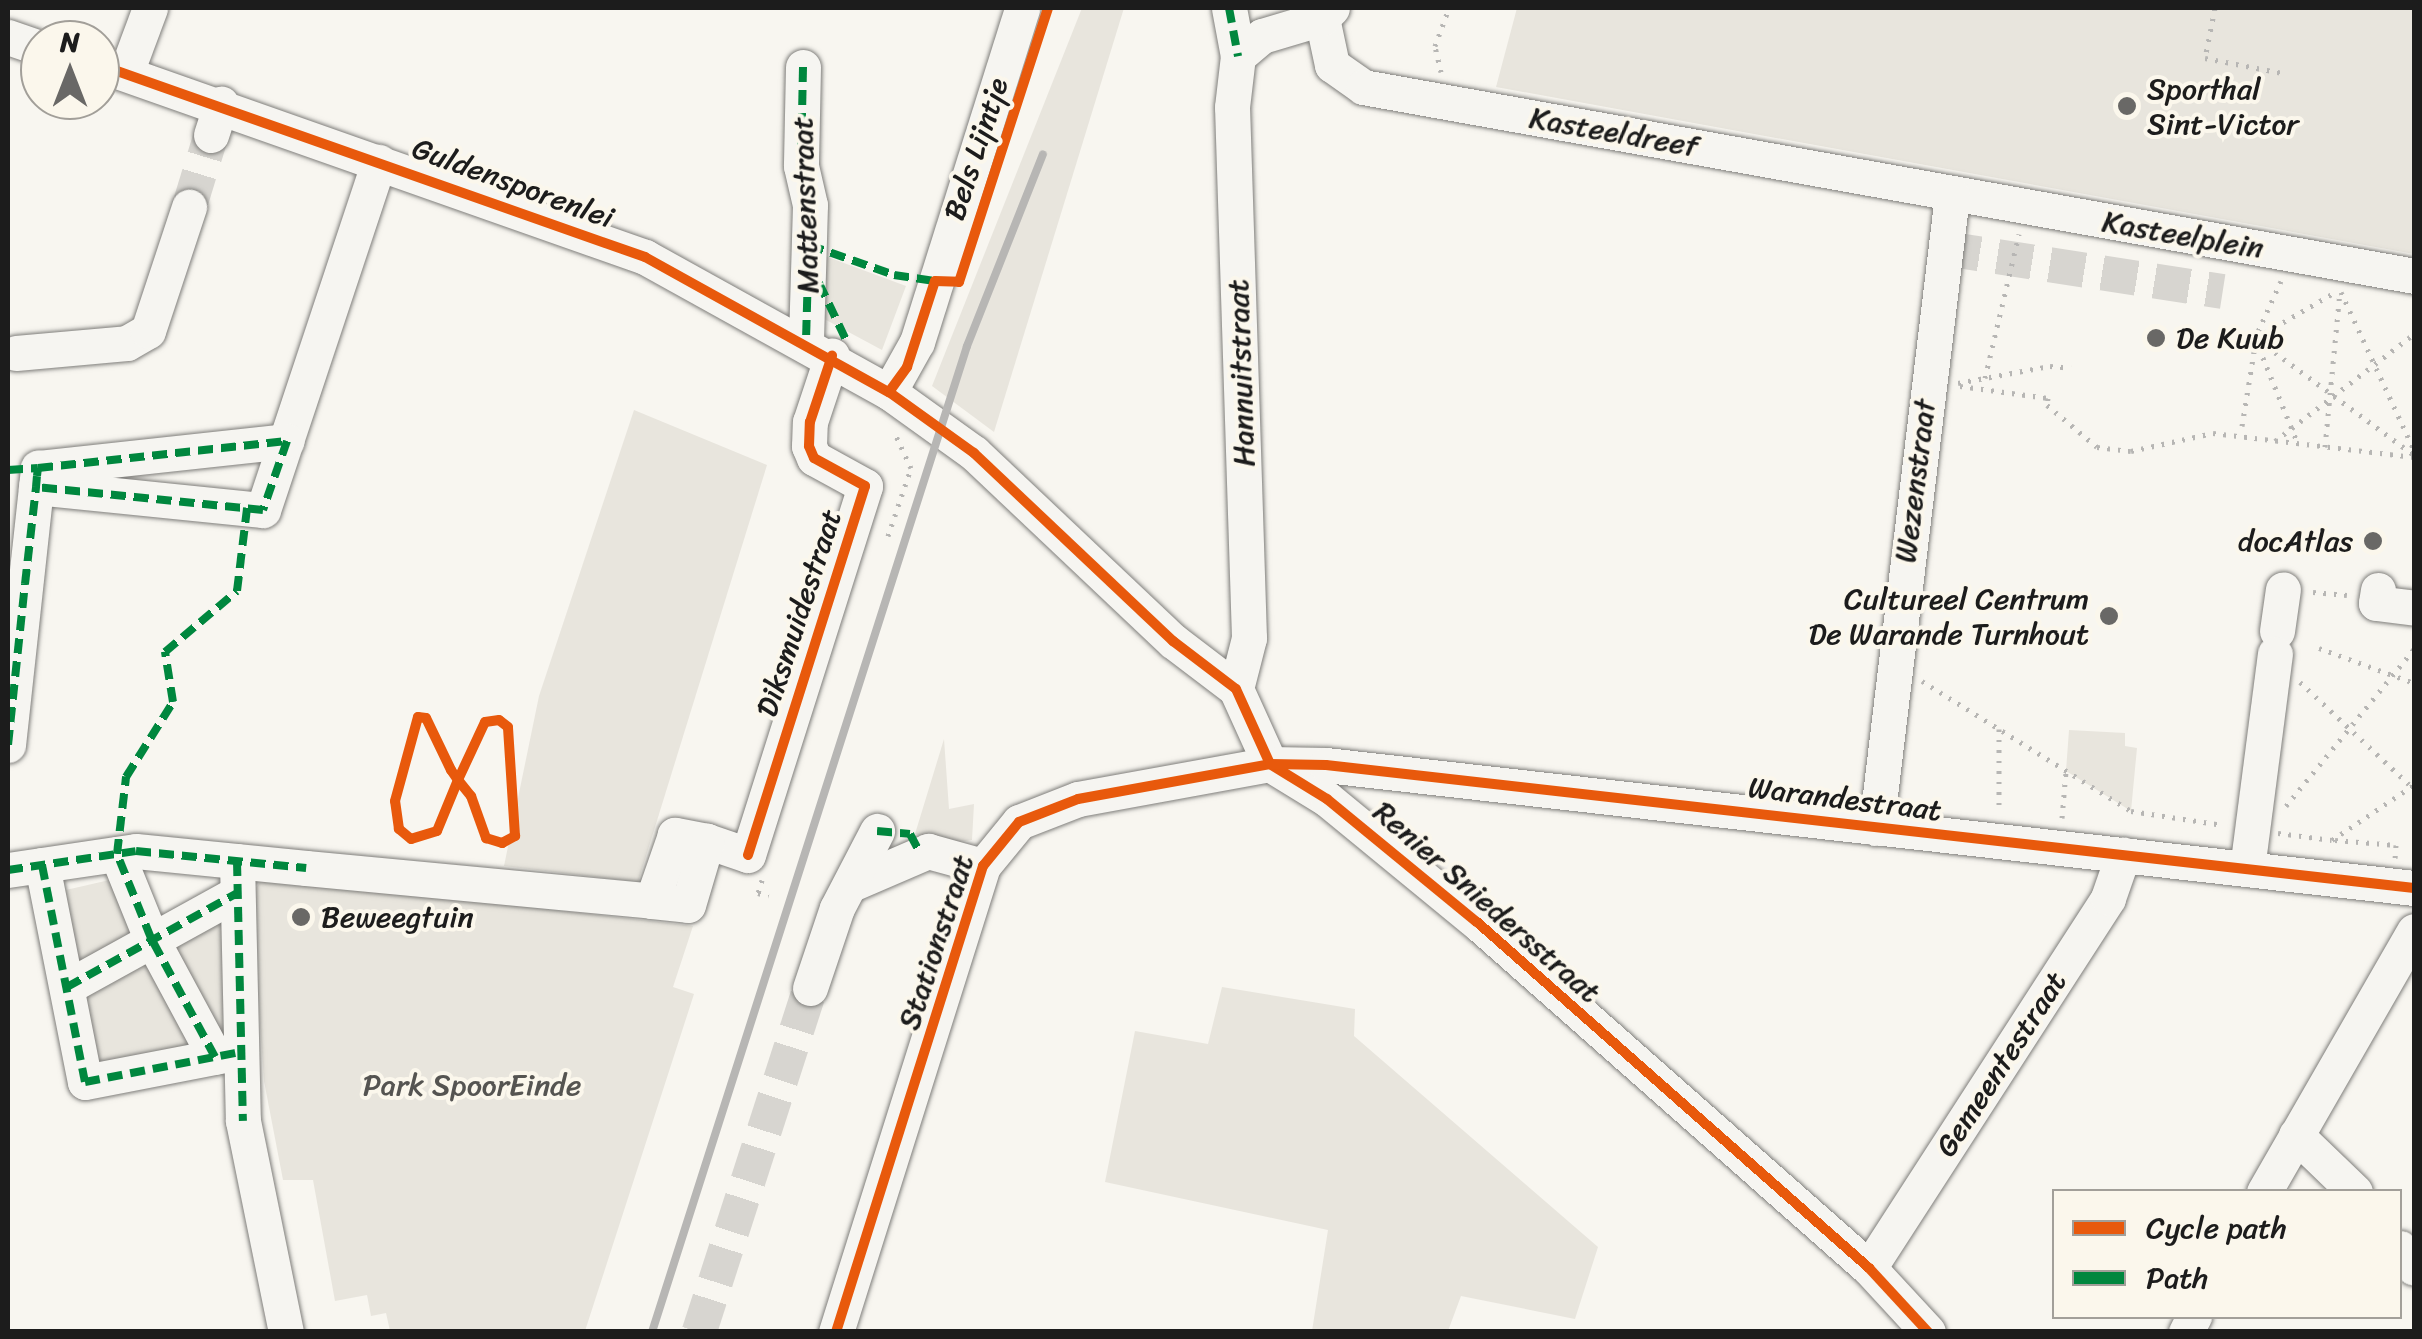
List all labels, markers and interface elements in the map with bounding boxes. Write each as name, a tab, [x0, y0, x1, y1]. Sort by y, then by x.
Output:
text: N	[60, 17, 80, 66]
north arrow	[20, 20, 120, 120]
place label: Sporthal Sint-Victor	[2147, 71, 2299, 142]
street label: Bels Lijntje	[936, 72, 1016, 226]
marker: Sporthal Sint-Victor	[2116, 95, 2138, 117]
street label: Kasteeldreef	[1527, 99, 1701, 165]
street label: Mattenstraat	[784, 116, 826, 294]
street label: Guldensporenlei	[407, 130, 619, 236]
street label: Kasteelplein	[2100, 203, 2266, 267]
street label: Hannuitstraat	[1220, 279, 1262, 467]
place label: De Kuub	[2176, 320, 2284, 356]
marker: De Kuub	[2145, 327, 2167, 349]
street label: Wezenstraat	[1887, 397, 1943, 565]
street label: Diksmuidestraat	[749, 505, 849, 721]
place label: docAtlas	[2238, 523, 2353, 559]
marker: docAtlas	[2362, 530, 2384, 552]
place label: Cultureel Centrum De Warande Turnhout	[1809, 581, 2089, 652]
marker: Cultureel Centrum De Warande Turnhout	[2098, 605, 2120, 627]
street label: Warandestraat	[1746, 769, 1944, 829]
street label: Renier Sniedersstraat	[1366, 794, 1608, 1010]
street label: Stationstraat	[891, 850, 981, 1034]
place label: Beweegtuin	[321, 899, 474, 935]
marker: Beweegtuin	[290, 906, 312, 928]
street label: Gemeentestraat	[1928, 965, 2074, 1163]
park label: Park SpoorEinde	[362, 1067, 582, 1103]
legend	[2052, 1189, 2402, 1319]
text: Cycle path	[2146, 1201, 2287, 1255]
text: Path	[2146, 1251, 2208, 1305]

